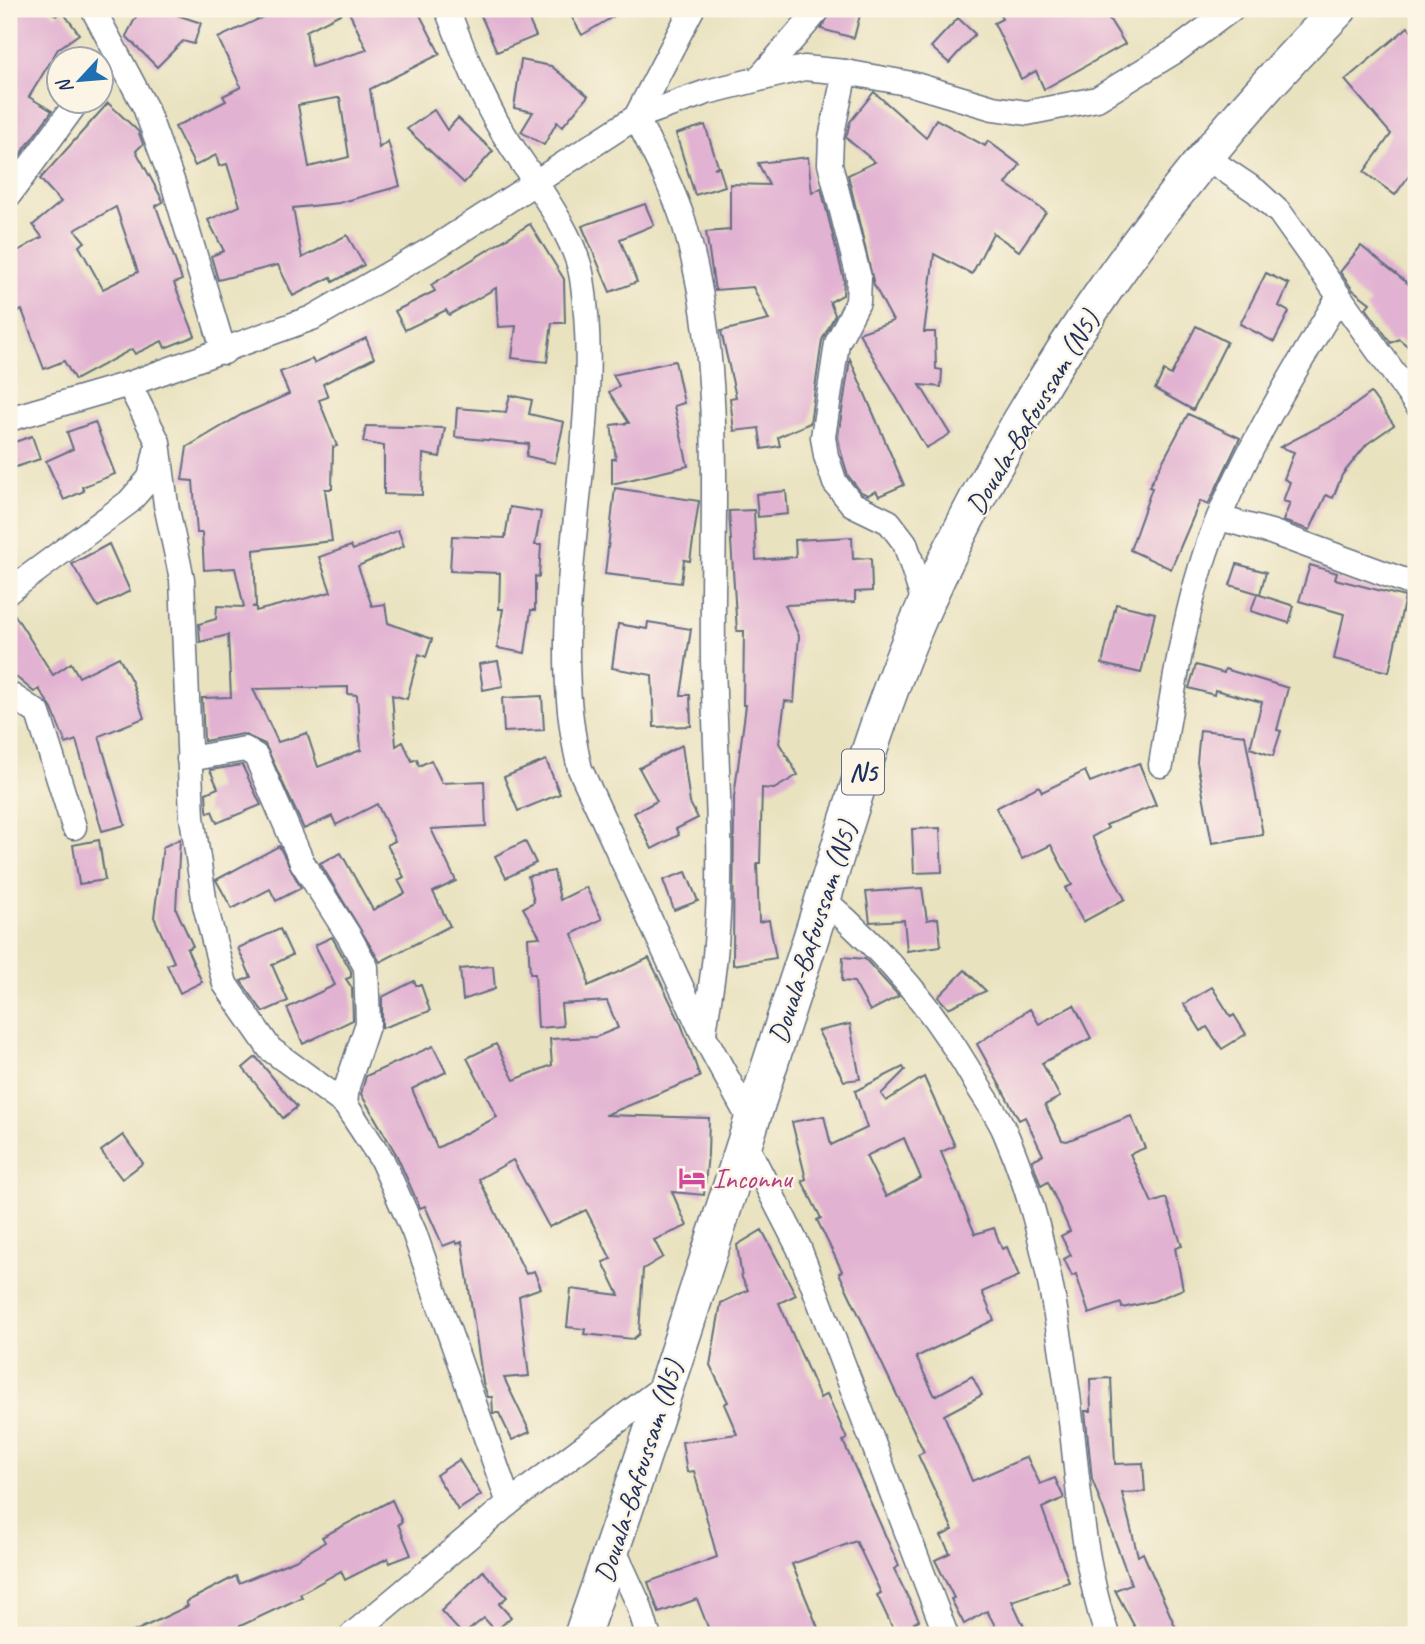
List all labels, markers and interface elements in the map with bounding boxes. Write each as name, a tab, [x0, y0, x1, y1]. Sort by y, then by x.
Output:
north arrow	[46, 46, 116, 116]
text: N	[51, 74, 79, 98]
street label: Douala-Bafoussam (N5)	[958, 303, 1108, 520]
road number: N5	[842, 750, 884, 794]
street label: Douala-Bafoussam (N5)	[760, 815, 865, 1047]
place label: Inconnu	[713, 1161, 793, 1196]
hotel icon: Inconnu	[677, 1163, 707, 1193]
street label: Douala-Bafoussam (N5)	[586, 1354, 691, 1586]

